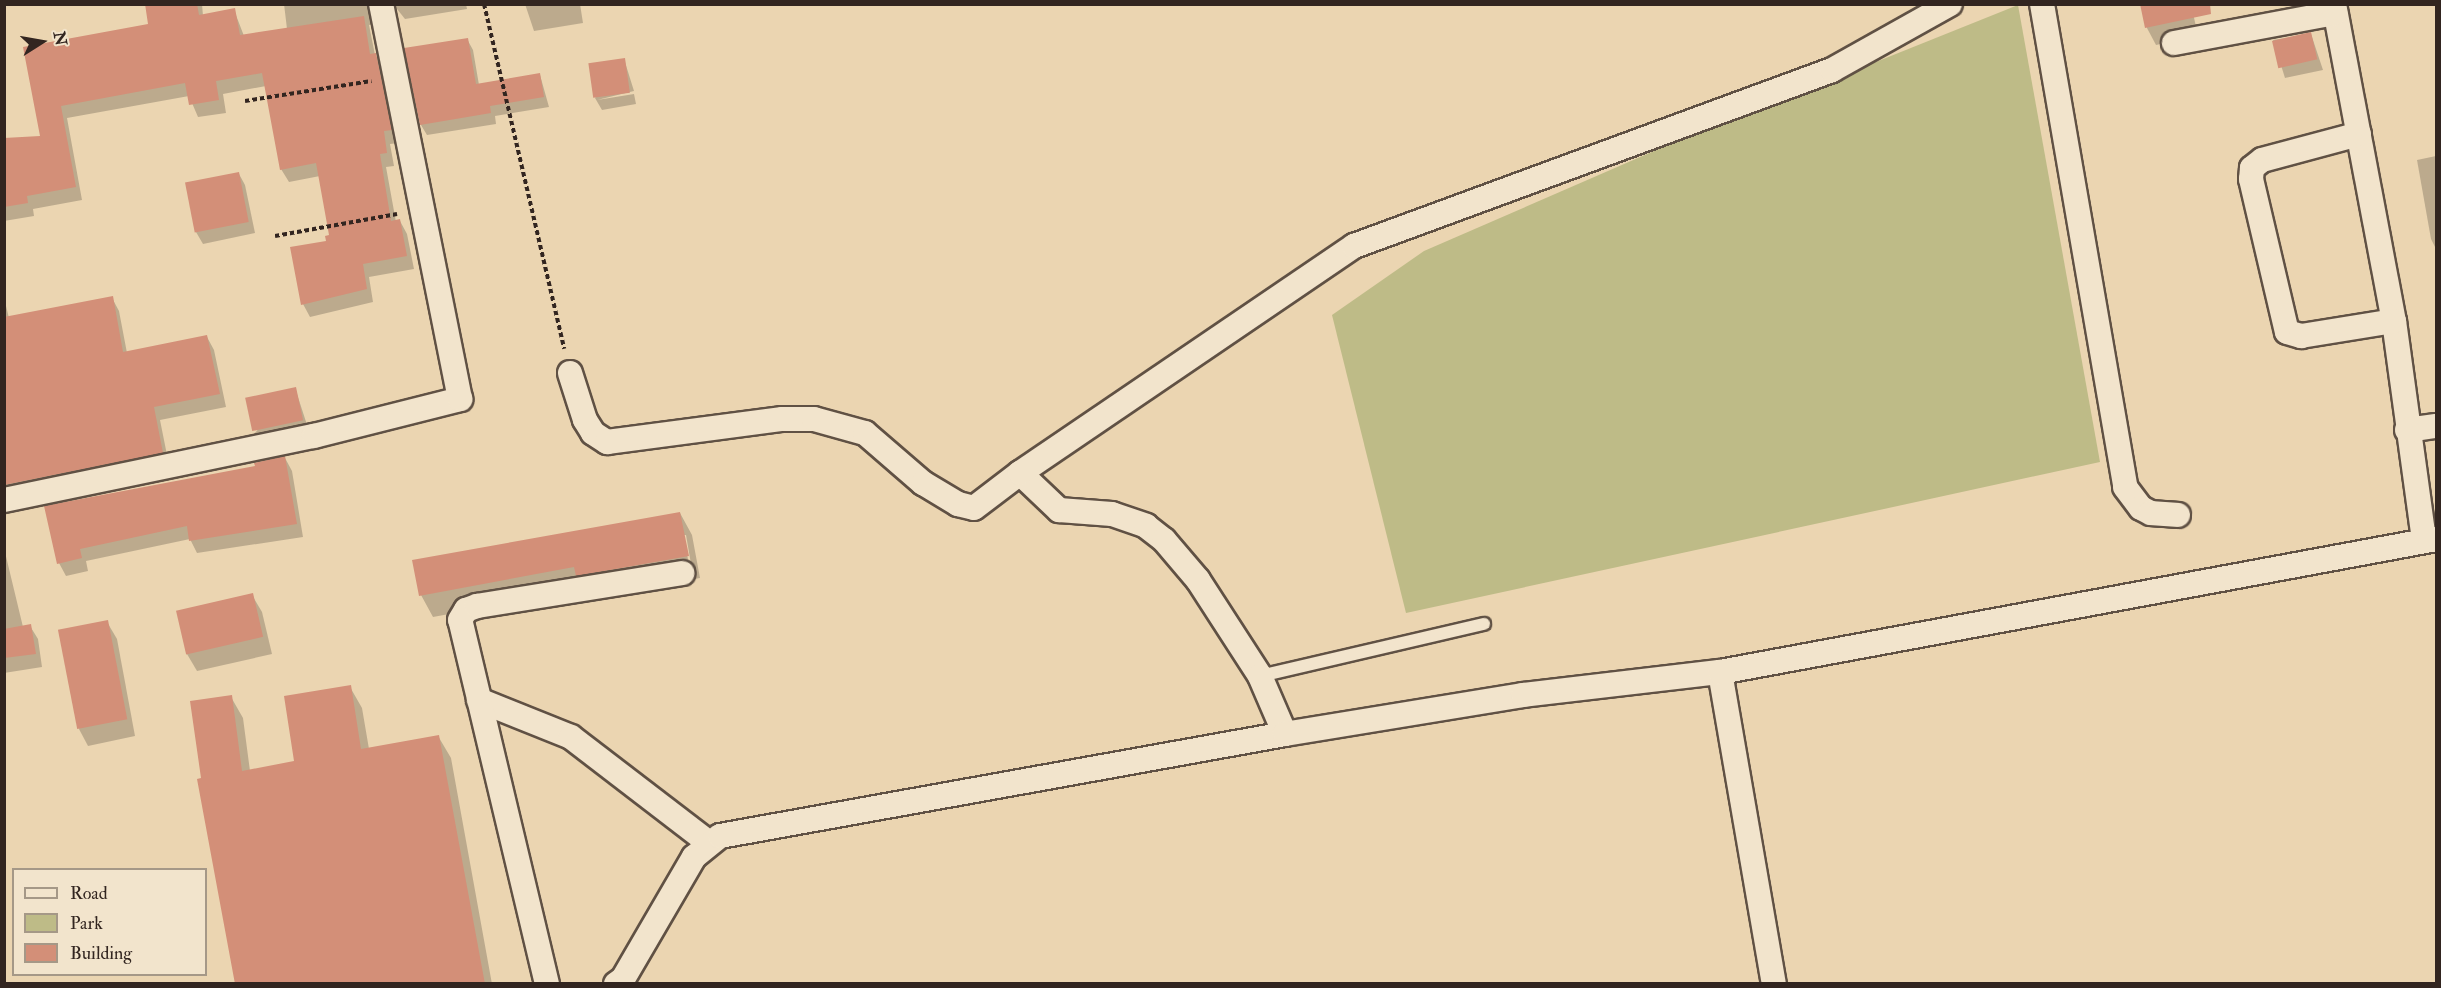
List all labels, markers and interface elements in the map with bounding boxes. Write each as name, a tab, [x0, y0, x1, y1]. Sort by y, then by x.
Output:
north arrow	[12, 12, 72, 72]
text: N	[48, 30, 71, 47]
legend	[12, 868, 207, 976]
text: Road	[70, 882, 108, 905]
text: Park	[70, 912, 103, 935]
text: Building	[70, 942, 132, 965]

